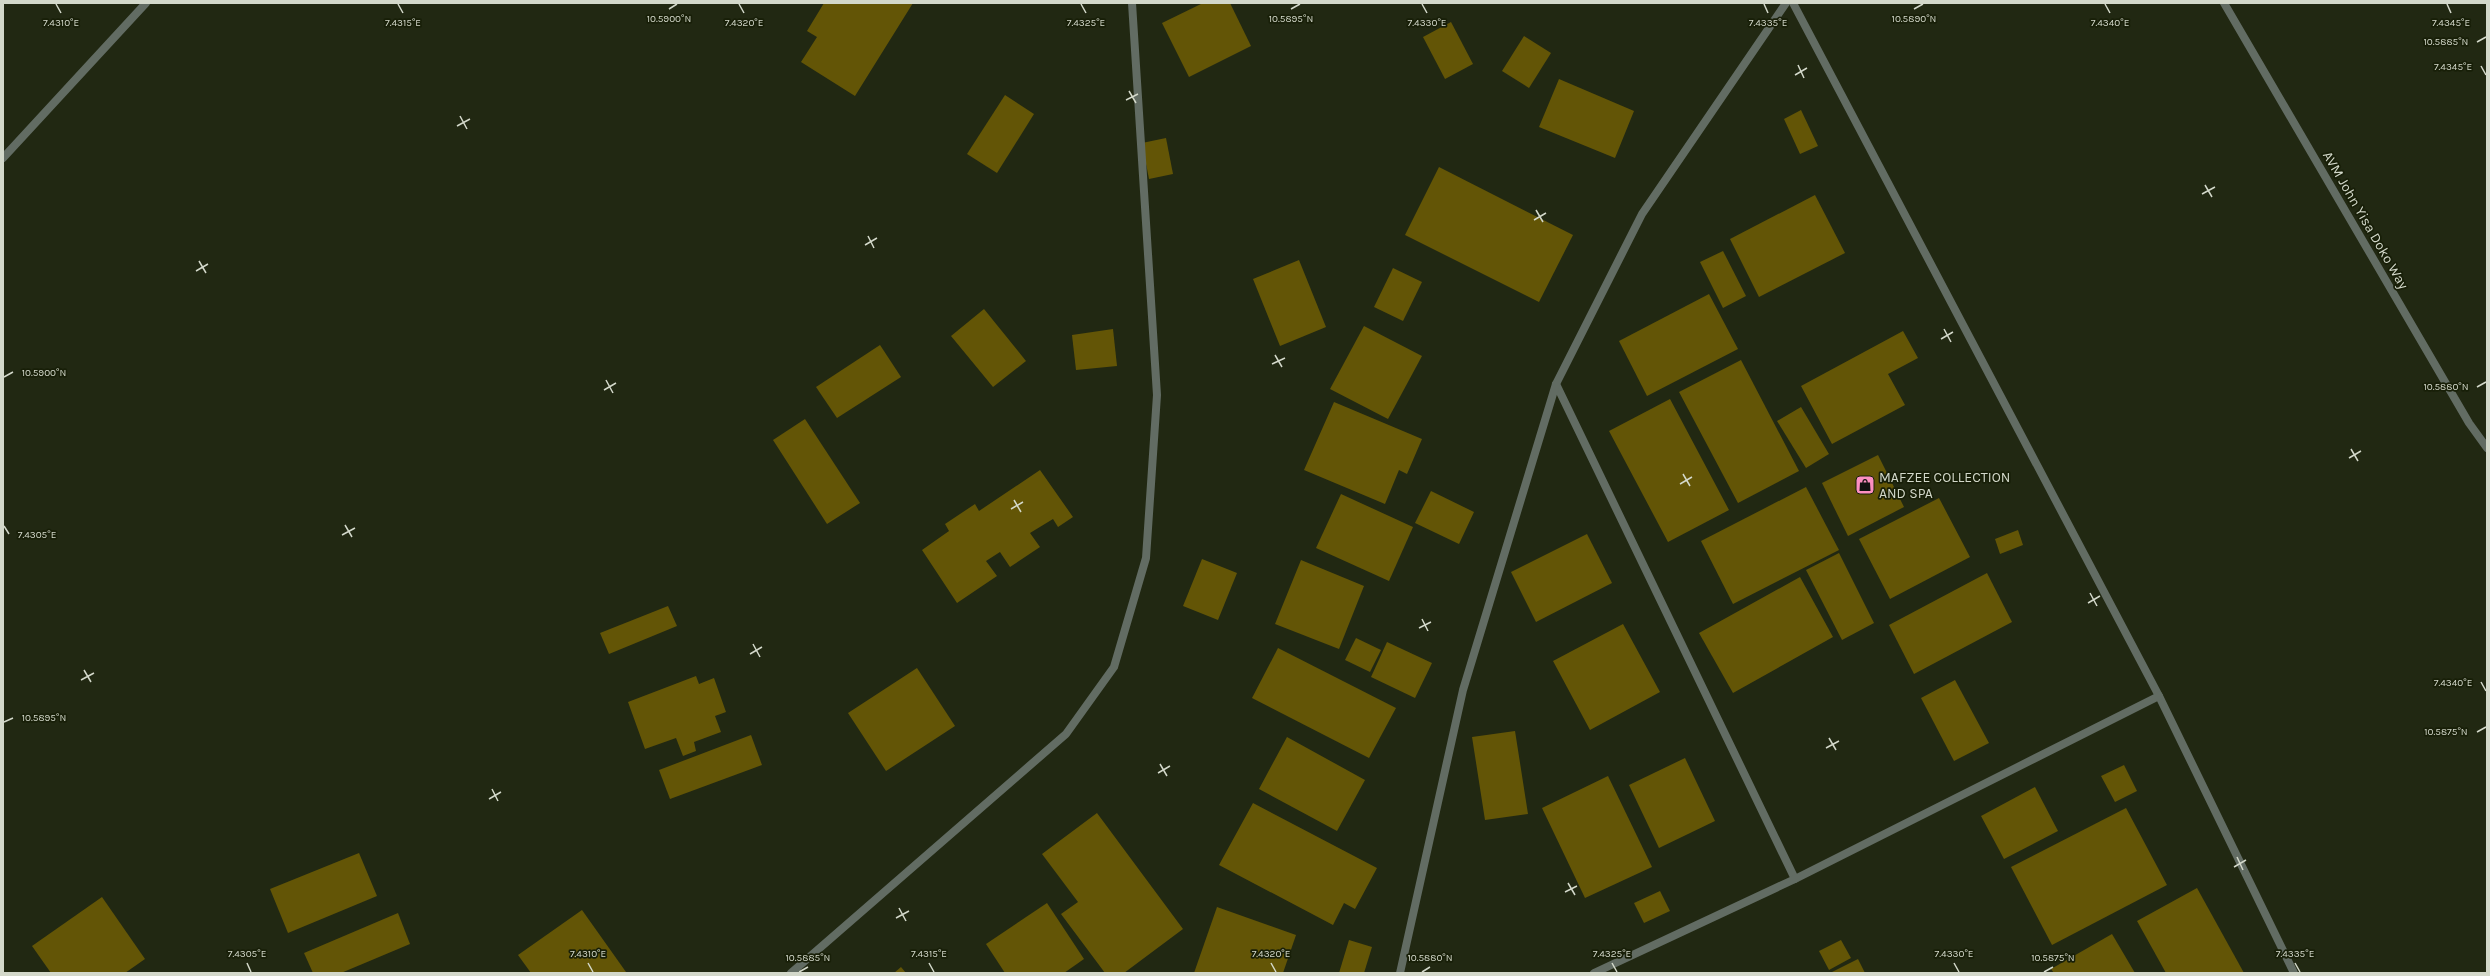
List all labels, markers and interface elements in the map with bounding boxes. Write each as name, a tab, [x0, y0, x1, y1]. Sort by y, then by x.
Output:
text: 10.5900°N	[647, 13, 691, 25]
text: 10.5895°N	[1269, 13, 1313, 25]
text: 10.5890°N	[1892, 13, 1936, 25]
text: 7.4310°E	[43, 17, 79, 29]
text: 7.4315°E	[385, 17, 421, 29]
text: 7.4320°E	[725, 17, 763, 29]
text: 7.4325°E	[1067, 17, 1105, 29]
text: 7.4330°E	[1408, 17, 1446, 29]
text: 7.4335°E	[1749, 17, 1787, 29]
text: 7.4340°E	[2091, 17, 2129, 29]
text: 7.4345°E	[2432, 17, 2470, 29]
text: 10.5885°N	[2424, 36, 2468, 48]
text: 7.4345°E	[2434, 61, 2472, 73]
street label: AVM John Yisa Doko Way	[2319, 148, 2412, 293]
text: 10.5900°N	[22, 367, 66, 379]
text: 10.5880°N	[2423, 381, 2469, 393]
place label: MAFZEE COLLECTION AND SPA	[1879, 469, 2010, 502]
shop icon: MAFZEE COLLECTION AND SPA	[1854, 474, 1876, 496]
text: 7.4305°E	[18, 529, 56, 541]
text: 7.4340°E	[2434, 677, 2472, 689]
text: 10.5895°N	[22, 712, 66, 724]
text: 10.5875°N	[2424, 726, 2468, 738]
text: 7.4305°E	[228, 948, 266, 960]
text: 7.4310°E	[570, 948, 606, 960]
text: 7.4315°E	[911, 948, 947, 960]
text: 7.4320°E	[1252, 948, 1290, 960]
text: 7.4325°E	[1593, 948, 1631, 960]
text: 7.4330°E	[1935, 948, 1973, 960]
text: 7.4335°E	[2276, 948, 2314, 960]
text: 10.5885°N	[786, 952, 830, 964]
text: 10.5880°N	[1407, 952, 1453, 964]
text: 10.5875°N	[2031, 952, 2075, 964]

